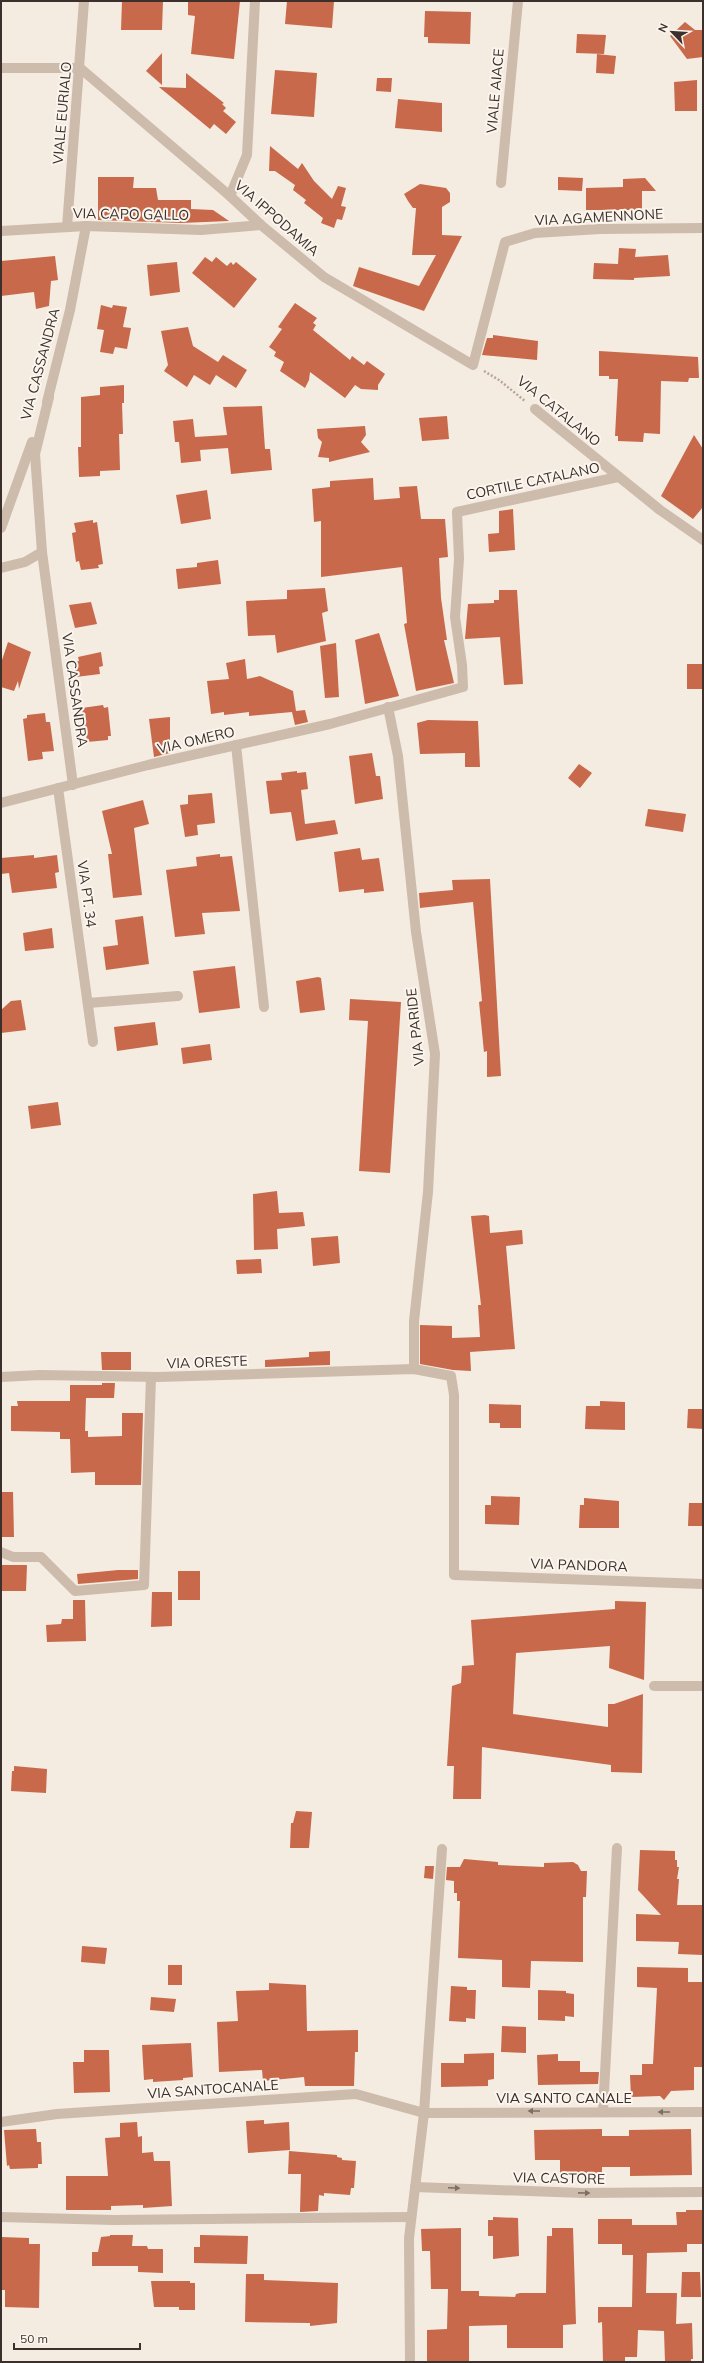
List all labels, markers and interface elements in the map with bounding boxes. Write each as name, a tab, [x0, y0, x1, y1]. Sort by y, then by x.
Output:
north arrow	[652, 12, 692, 52]
text: N	[655, 21, 671, 34]
street label: VIALE AIACE	[482, 48, 508, 134]
street label: VIALE EURIALO	[49, 61, 75, 165]
street label: VIA IPPODAMIA	[231, 176, 324, 260]
street label: VIA CAPO GALLO	[73, 204, 189, 224]
street label: VIA AGAMENNONE	[534, 205, 664, 229]
street label: VIA CASSANDRA	[16, 305, 64, 422]
street label: VIA CATALANO	[514, 372, 604, 450]
street label: CORTILE CATALANO	[465, 458, 601, 504]
street label: VIA CASSANDRA	[58, 632, 92, 749]
street label: VIA OMERO	[156, 722, 236, 758]
street label: VIA PT. 34	[73, 859, 101, 929]
street label: VIA PARIDE	[402, 987, 428, 1067]
street label: VIA ORESTE	[166, 1352, 248, 1372]
street label: VIA PANDORA	[530, 1554, 629, 1576]
street label: VIA SANTOCANALE	[147, 2075, 279, 2103]
street label: VIA SANTO CANALE	[496, 2089, 632, 2107]
one-way arrow	[527, 2108, 540, 2114]
one-way arrow	[657, 2109, 670, 2115]
street label: VIA CASTORE	[513, 2168, 605, 2188]
one-way arrow	[448, 2185, 460, 2192]
one-way arrow	[578, 2190, 591, 2196]
scale bar	[14, 2325, 140, 2351]
text: 50 m	[20, 2331, 48, 2346]

